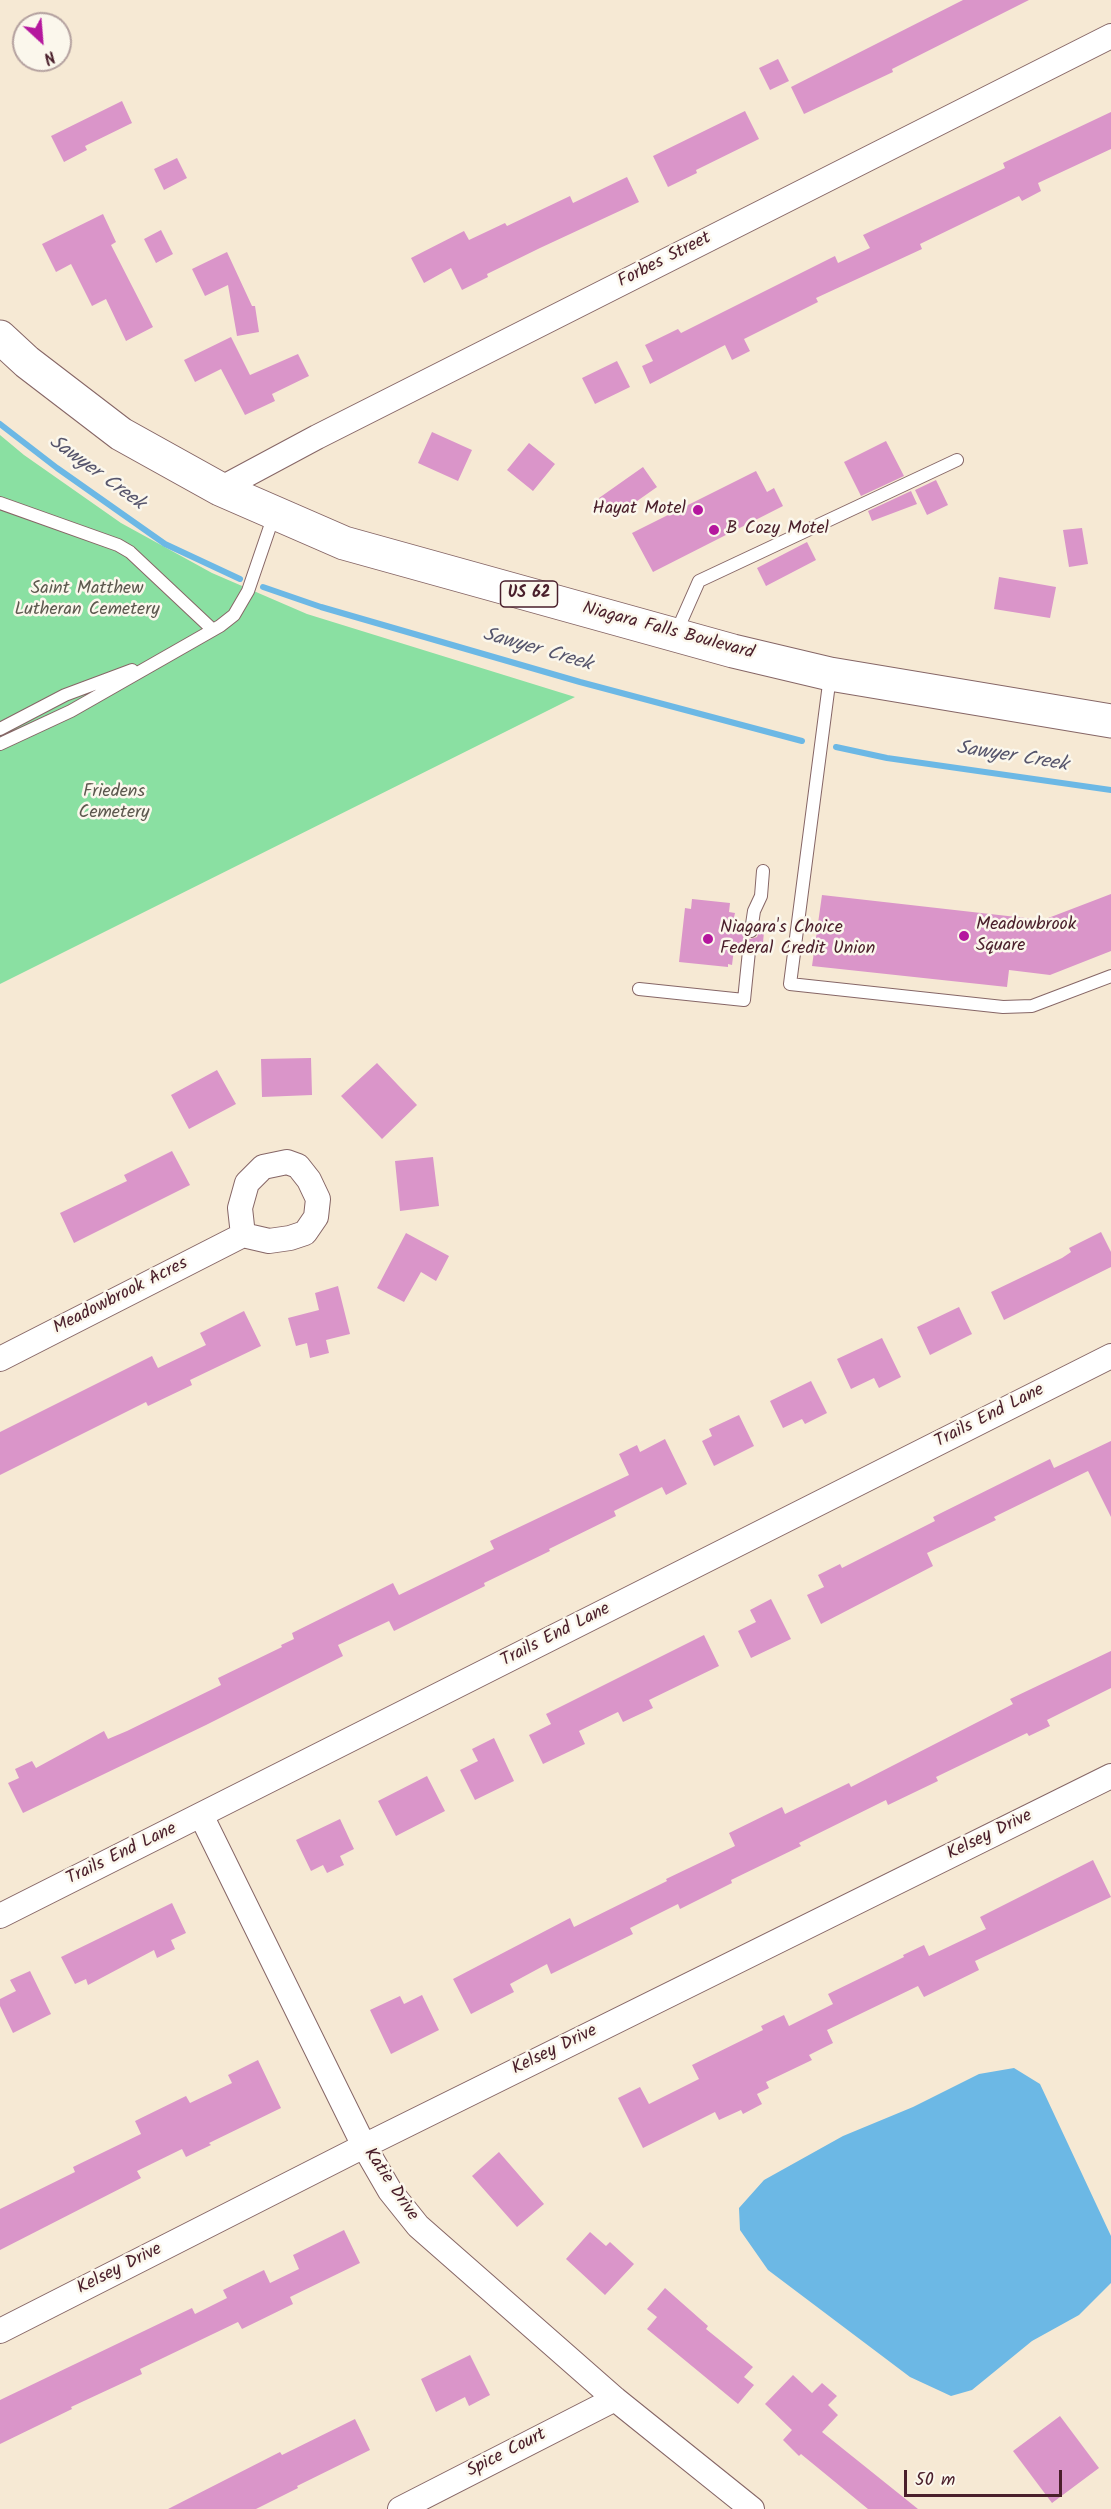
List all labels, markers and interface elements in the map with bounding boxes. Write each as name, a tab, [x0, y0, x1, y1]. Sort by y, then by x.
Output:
north arrow	[12, 12, 72, 72]
text: N	[39, 43, 59, 70]
street label: Forbes Street	[615, 228, 715, 294]
water label: Sawyer Creek	[43, 431, 149, 517]
place label: Hayat Motel	[593, 499, 686, 521]
marker: Hayat Motel	[691, 503, 705, 517]
place label: B Cozy Motel	[726, 519, 829, 541]
marker: B Cozy Motel	[707, 523, 721, 537]
park label: Saint Matthew Lutheran Cemetery	[14, 579, 160, 622]
road number: US 62	[500, 581, 558, 607]
street label: Niagara Falls Boulevard	[580, 599, 756, 665]
water label: Sawyer Creek	[480, 624, 594, 678]
water label: Sawyer Creek	[955, 737, 1069, 779]
park label: Friedens Cemetery	[79, 782, 149, 824]
place label: Meadowbrook Square	[976, 915, 1076, 958]
place label: Niagara's Choice Federal Credit Union	[720, 918, 875, 960]
marker: Meadowbrook Square	[957, 929, 971, 943]
marker: Niagara's Choice Federal Credit Union	[701, 932, 715, 946]
street label: Meadowbrook Acres	[50, 1254, 192, 1340]
street label: Trails End Lane	[932, 1380, 1048, 1454]
street label: Trails End Lane	[498, 1599, 614, 1673]
street label: Kelsey Drive	[944, 1806, 1036, 1866]
street label: Trails End Lane	[63, 1819, 181, 1891]
street label: Kelsey Drive	[509, 2021, 601, 2081]
street label: Katie Drive	[358, 2144, 422, 2226]
street label: Kelsey Drive	[74, 2239, 166, 2301]
street label: Spice Court	[464, 2425, 550, 2483]
scale bar	[907, 2458, 1064, 2496]
text: 50 m	[915, 2466, 955, 2495]

